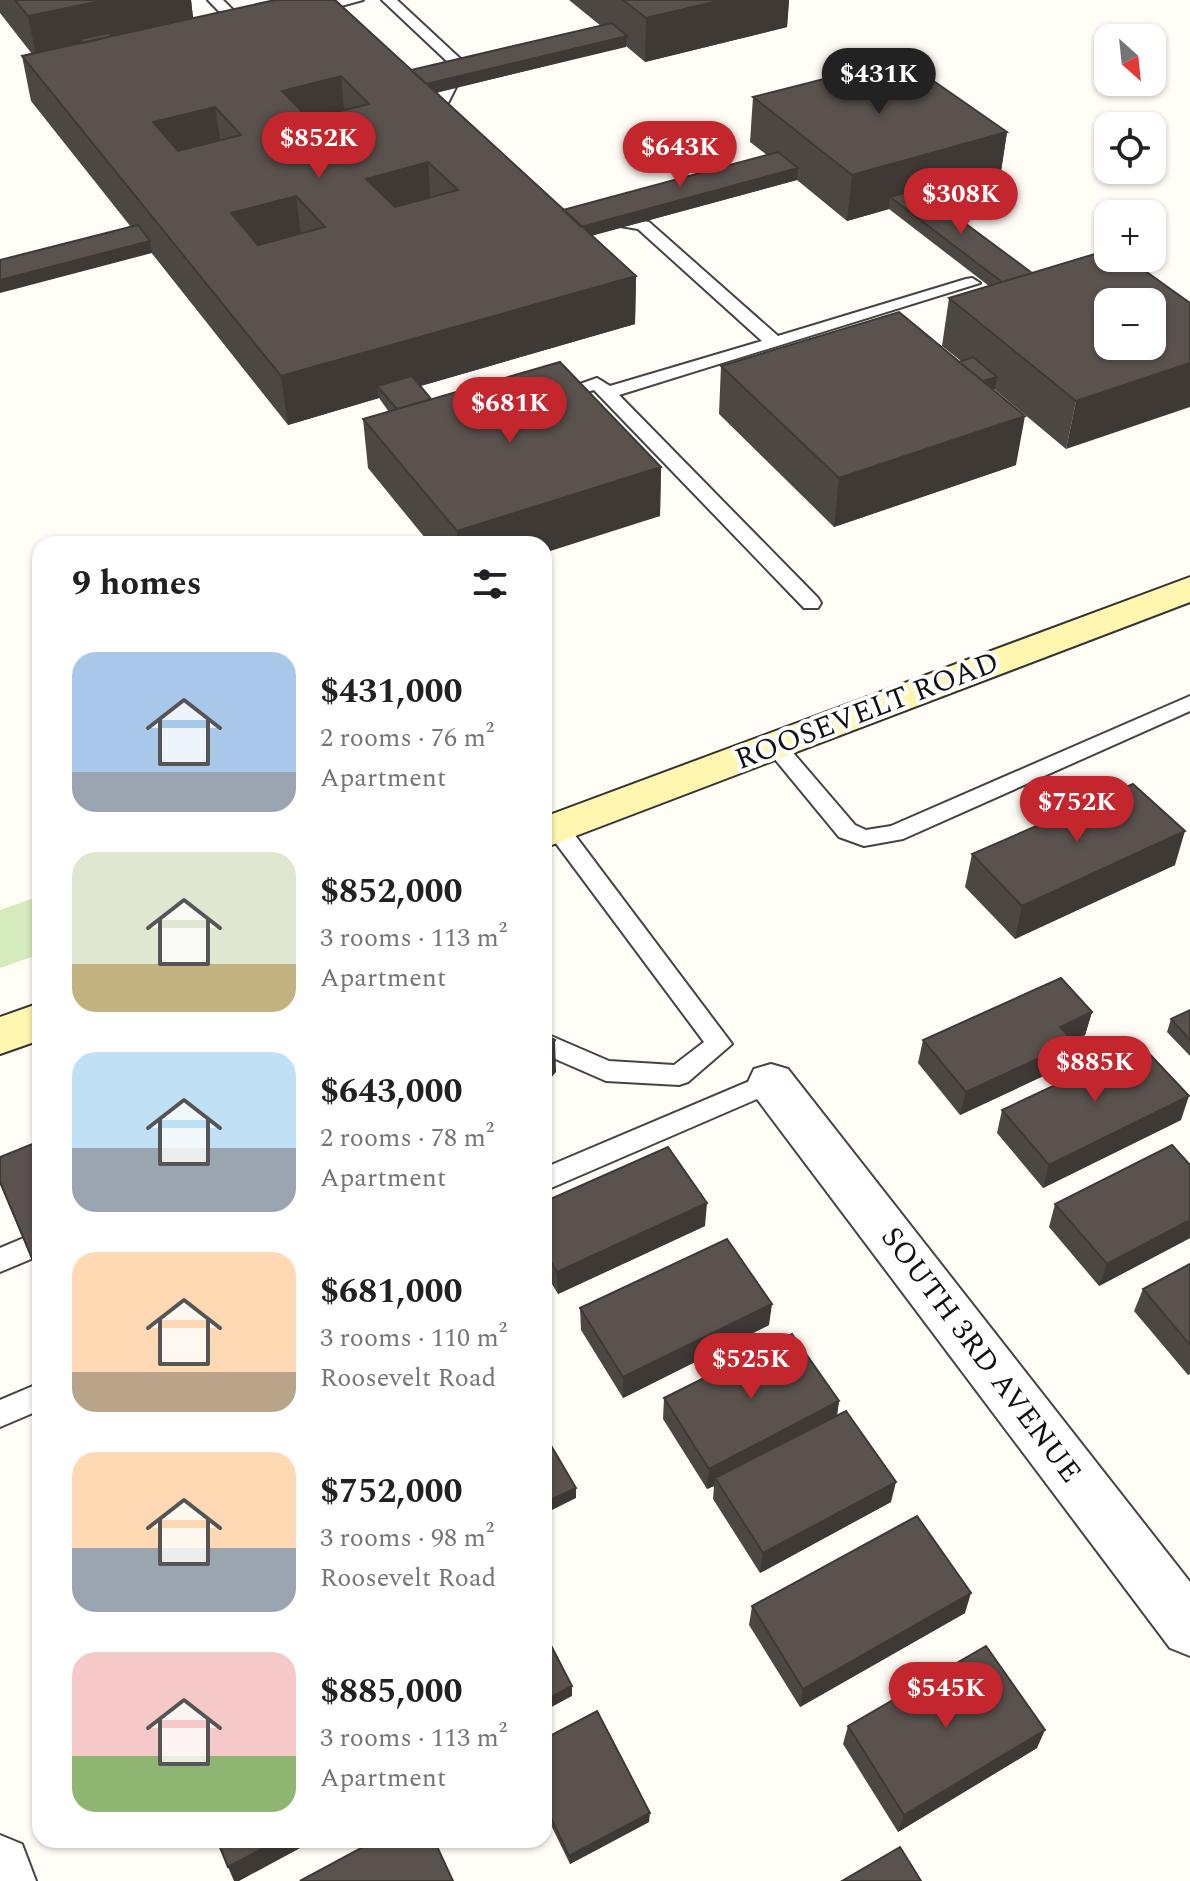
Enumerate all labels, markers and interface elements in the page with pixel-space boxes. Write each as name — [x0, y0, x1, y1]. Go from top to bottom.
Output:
north arrow — [1094, 24, 1166, 96]
map controls — [1094, 24, 1166, 360]
pin: $431K — [823, 48, 935, 116]
text: $431K — [840, 54, 918, 94]
pin: $852K — [263, 112, 375, 180]
button: locate — [1094, 112, 1166, 184]
text: $852K — [280, 118, 358, 158]
pin: $643K — [624, 121, 736, 189]
text: $643K — [641, 127, 719, 167]
pin: $308K — [905, 168, 1017, 236]
text: $308K — [922, 174, 1000, 214]
button: + — [1094, 200, 1166, 272]
button: − — [1094, 288, 1166, 360]
pin: $681K — [454, 377, 566, 445]
text: $681K — [471, 383, 549, 423]
text: 9 homes — [72, 558, 202, 610]
icon: filters — [468, 562, 512, 606]
street label: ROOSEVELT ROAD — [728, 639, 1006, 783]
text: $431,000 — [320, 666, 463, 718]
icon: home — [136, 684, 232, 780]
text: 2 rooms · 76 m² — [320, 718, 494, 758]
text: Apartment — [320, 758, 446, 798]
pin: $752K — [1021, 776, 1133, 844]
text: $752K — [1038, 782, 1116, 822]
text: $852,000 — [320, 866, 463, 918]
icon: home — [136, 884, 232, 980]
text: 3 rooms · 113 m² — [320, 918, 507, 958]
text: Apartment — [320, 958, 446, 998]
pin: $885K — [1039, 1036, 1151, 1104]
text: $885K — [1056, 1042, 1134, 1082]
text: $643,000 — [320, 1066, 463, 1118]
icon: home — [136, 1084, 232, 1180]
text: 2 rooms · 78 m² — [320, 1118, 494, 1158]
text: Apartment — [320, 1158, 446, 1198]
street label: SOUTH 3RD AVENUE — [869, 1217, 1093, 1493]
text: $681,000 — [320, 1266, 463, 1318]
icon: home — [136, 1284, 232, 1380]
text: 3 rooms · 110 m² — [320, 1318, 507, 1358]
pin: $525K — [695, 1333, 807, 1401]
text: $525K — [712, 1339, 790, 1379]
text: Roosevelt Road — [320, 1358, 496, 1398]
text: $752,000 — [320, 1466, 463, 1518]
icon: home — [136, 1484, 232, 1580]
text: 3 rooms · 98 m² — [320, 1518, 494, 1558]
text: Roosevelt Road — [320, 1558, 496, 1598]
pin: $545K — [890, 1662, 1002, 1730]
text: $885,000 — [320, 1666, 463, 1718]
text: $545K — [907, 1668, 985, 1708]
icon: home — [136, 1684, 232, 1780]
text: 3 rooms · 113 m² — [320, 1718, 507, 1758]
text: Apartment — [320, 1758, 446, 1798]

